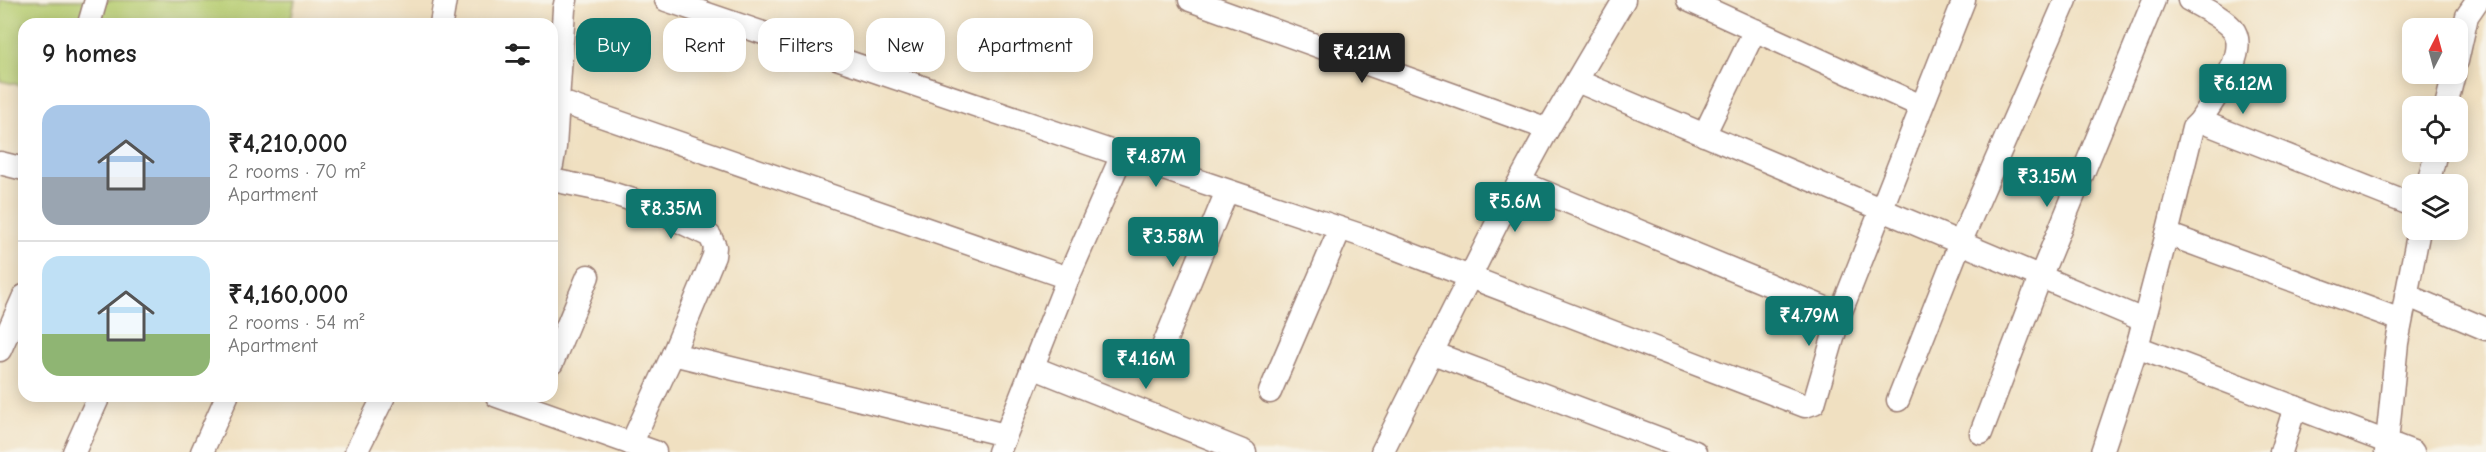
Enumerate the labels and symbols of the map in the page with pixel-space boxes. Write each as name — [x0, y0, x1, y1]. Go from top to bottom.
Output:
north arrow — [2402, 18, 2468, 84]
pin: ₹4.21M — [1313, 33, 1411, 84]
pin: ₹6.12M — [2194, 64, 2292, 115]
pin: ₹4.87M — [1107, 137, 1205, 188]
pin: ₹3.15M — [1998, 157, 2096, 208]
pin: ₹5.6M — [1473, 182, 1557, 233]
pin: ₹8.35M — [622, 189, 720, 240]
pin: ₹3.58M — [1124, 217, 1222, 268]
pin: ₹4.79M — [1760, 296, 1858, 347]
pin: ₹4.16M — [1097, 339, 1195, 390]

